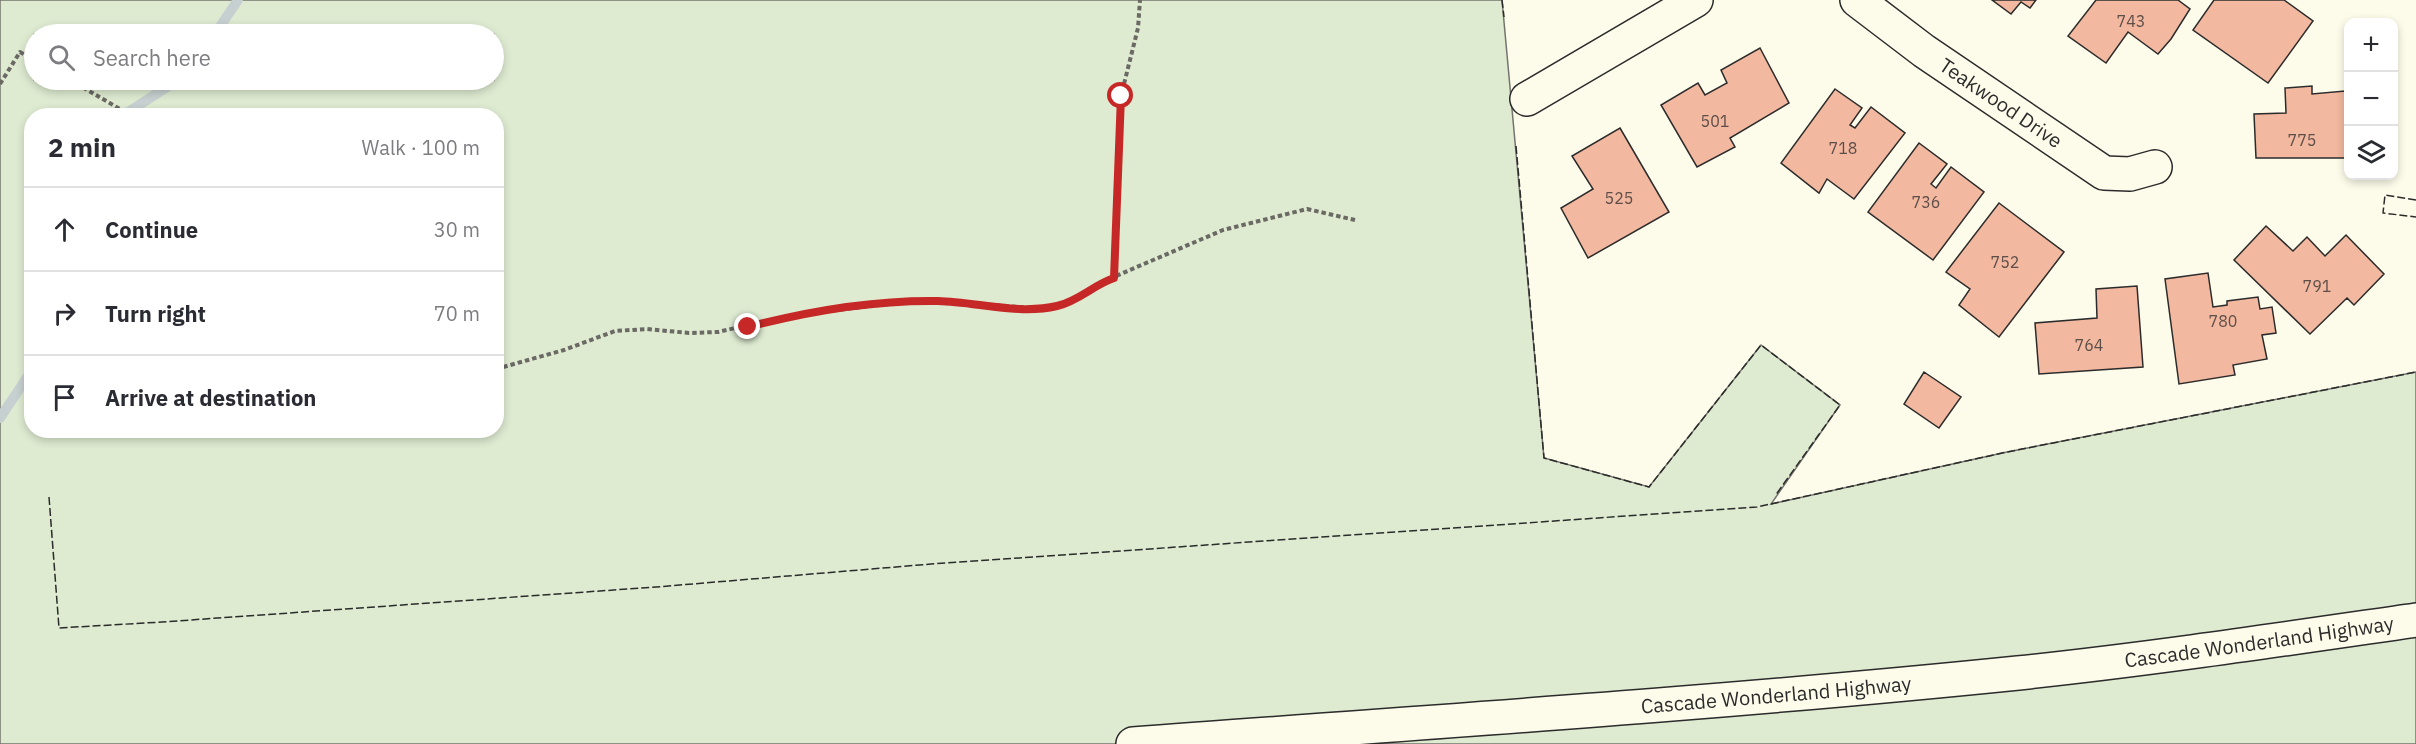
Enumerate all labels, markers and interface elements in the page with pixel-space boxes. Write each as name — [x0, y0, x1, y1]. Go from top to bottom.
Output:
house number: 743 — [2117, 11, 2145, 31]
map controls — [2344, 18, 2398, 180]
button: + — [2344, 18, 2398, 72]
search box — [24, 24, 504, 90]
icon: search — [45, 41, 78, 74]
text: Search here — [93, 43, 211, 72]
street label: Teakwood Drive — [1934, 51, 2068, 154]
button: − — [2344, 72, 2398, 126]
route start — [1107, 82, 1133, 108]
house number: 501 — [1701, 111, 1729, 131]
button: layers — [2344, 126, 2398, 180]
text: 2 min — [48, 130, 116, 164]
house number: 775 — [2288, 130, 2316, 150]
text: Walk · 100 m — [362, 134, 480, 161]
house number: 718 — [1829, 138, 1857, 158]
house number: 525 — [1605, 188, 1633, 208]
house number: 736 — [1912, 192, 1940, 212]
icon: ahead — [48, 213, 81, 246]
text: Continue — [105, 215, 198, 244]
text: 30 m — [434, 216, 480, 243]
house number: 752 — [1991, 252, 2019, 272]
house number: 791 — [2303, 276, 2331, 296]
icon: right — [48, 297, 81, 330]
text: Turn right — [105, 299, 206, 328]
text: 70 m — [434, 300, 480, 327]
house number: 780 — [2209, 311, 2237, 331]
route end — [734, 313, 760, 339]
house number: 764 — [2075, 335, 2103, 355]
icon: arrive — [48, 381, 81, 414]
text: Arrive at destination — [105, 383, 316, 412]
street label: Cascade Wonderland Highway — [2123, 609, 2396, 674]
street label: Cascade Wonderland Highway — [1640, 669, 1913, 719]

